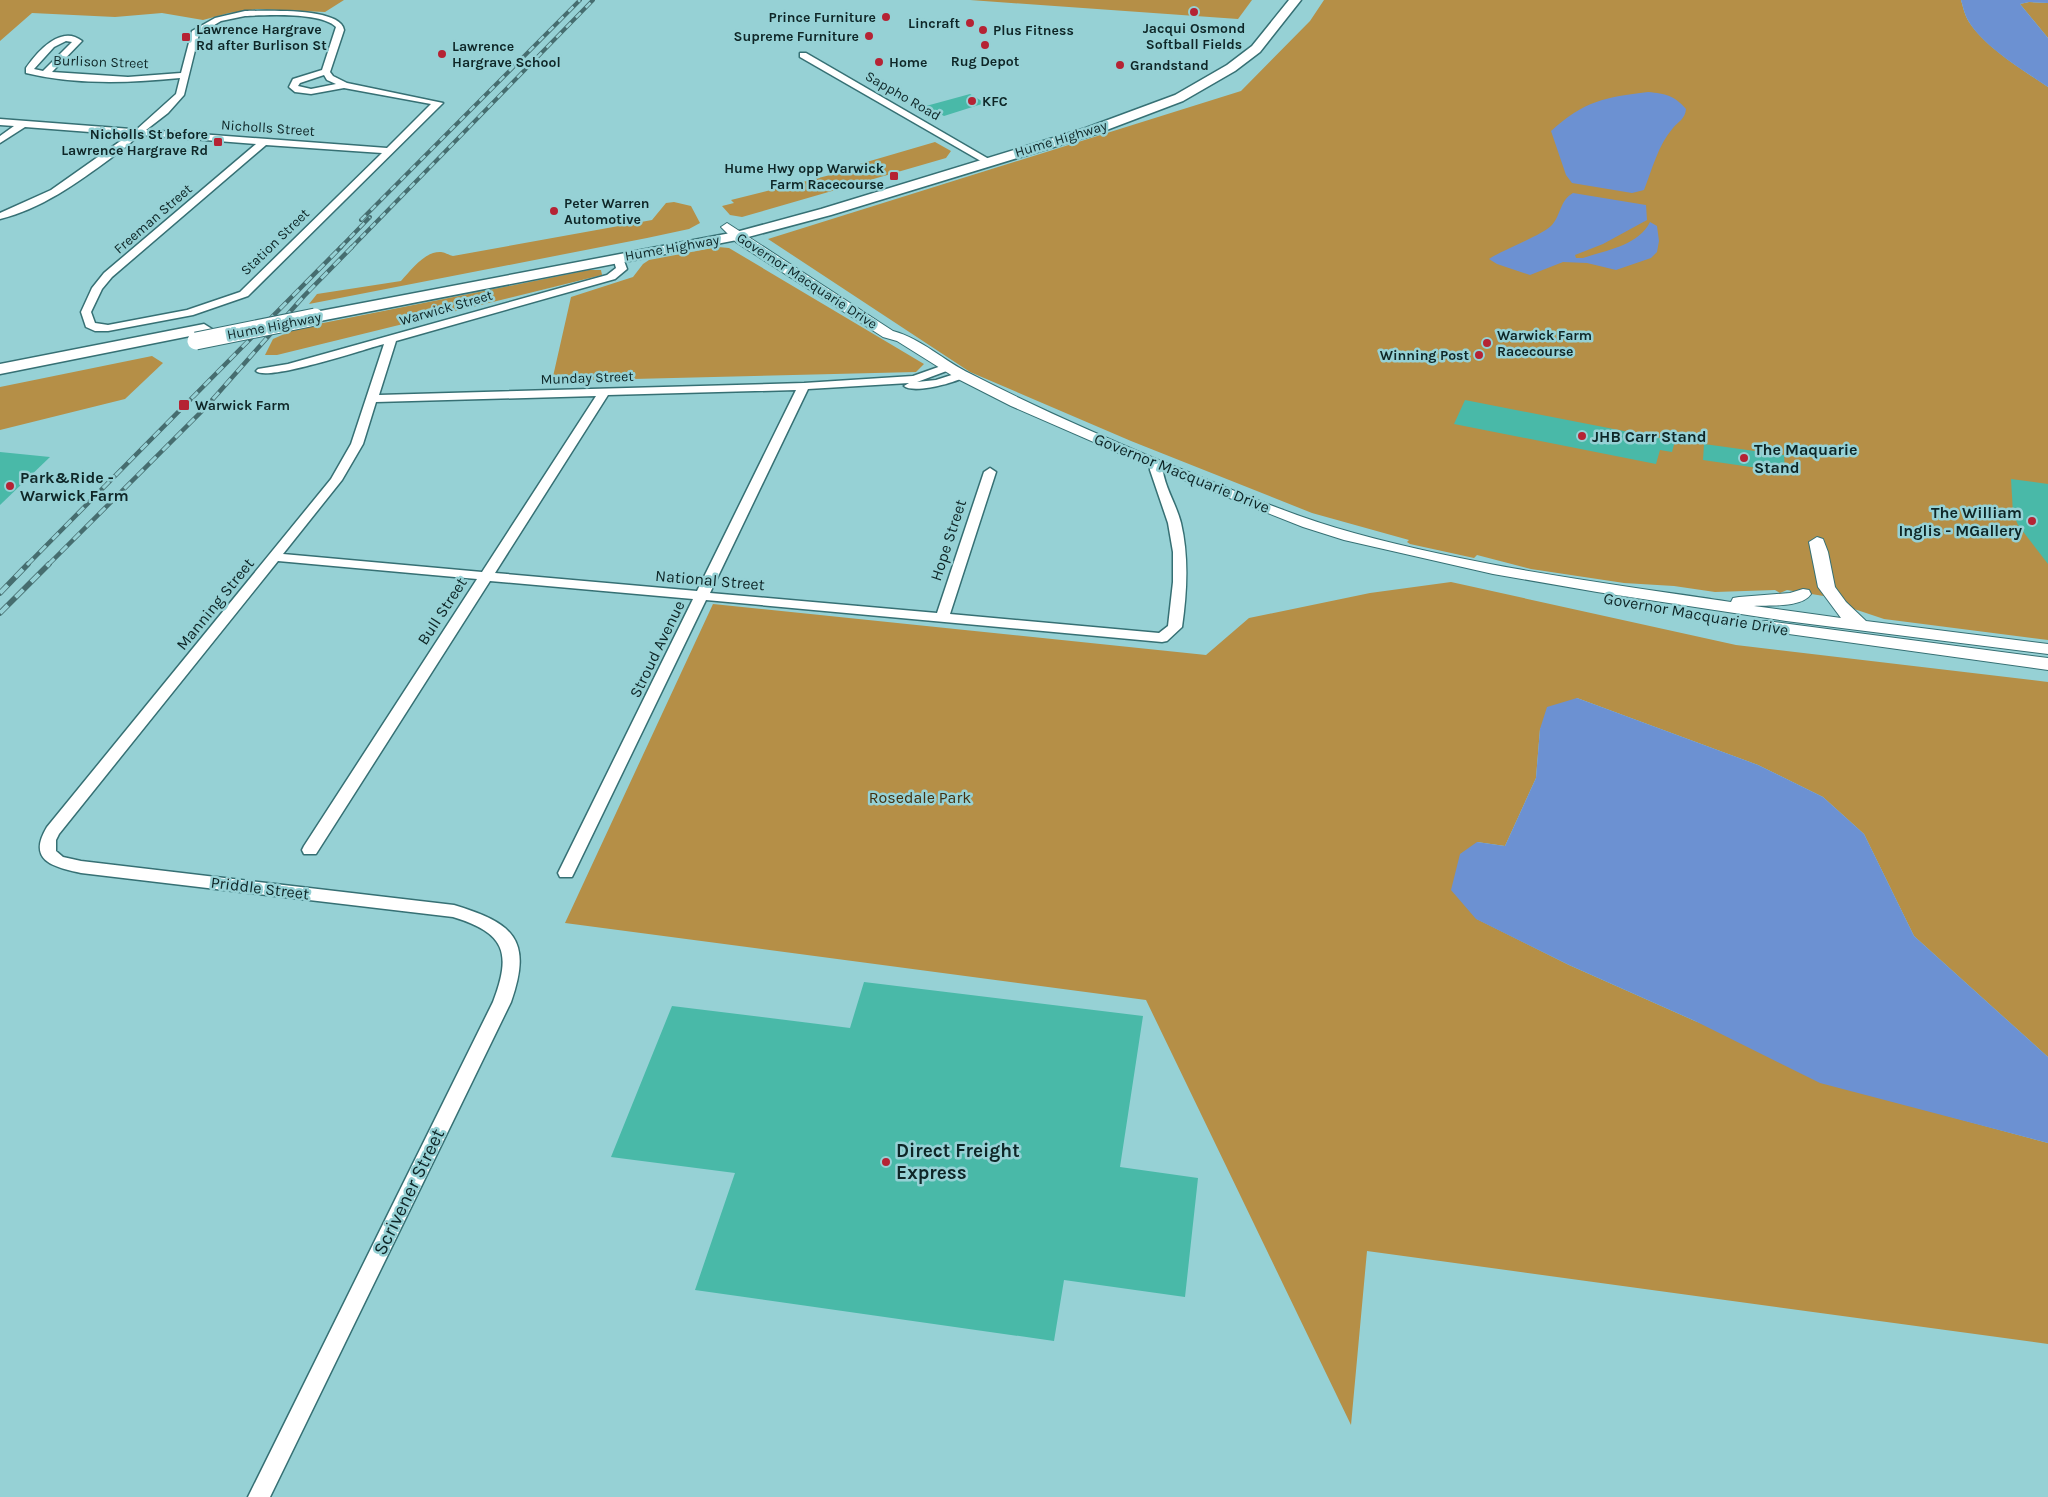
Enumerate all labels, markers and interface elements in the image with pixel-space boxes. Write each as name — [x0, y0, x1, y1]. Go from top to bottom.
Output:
marker: Jacqui Osmond Softball Fields — [1188, 6, 1200, 18]
place label: Prince Furniture — [769, 9, 876, 26]
marker: Prince Furniture — [880, 11, 892, 23]
place label: Lincraft — [908, 15, 960, 32]
marker: Lincraft — [964, 17, 976, 29]
place label: Jacqui Osmond Softball Fields — [1143, 20, 1245, 53]
place label: Lawrence Hargrave Rd after Burlison St — [196, 21, 327, 54]
place label: Plus Fitness — [993, 22, 1074, 39]
marker: Plus Fitness — [977, 24, 989, 36]
place label: Supreme Furniture — [733, 28, 859, 45]
marker: Supreme Furniture — [863, 30, 875, 42]
marker: Lawrence Hargrave Rd after Burlison St — [180, 31, 192, 43]
place label: Lawrence Hargrave School — [452, 38, 561, 71]
marker: Rug Depot — [979, 39, 991, 51]
marker: Lawrence Hargrave School — [436, 48, 448, 60]
street label: Burlison Street — [53, 52, 149, 72]
place label: Rug Depot — [951, 53, 1020, 70]
place label: Home — [889, 54, 928, 71]
marker: Home — [873, 56, 885, 68]
place label: Grandstand — [1130, 57, 1209, 74]
marker: Grandstand — [1114, 59, 1126, 71]
street label: Sappho Road — [862, 68, 944, 124]
place label: KFC — [982, 93, 1008, 110]
marker: KFC — [966, 95, 978, 107]
street label: Nicholls Street — [221, 116, 315, 140]
street label: Hume Highway — [1013, 117, 1110, 161]
place label: Nicholls St before Lawrence Hargrave Rd — [61, 126, 208, 159]
marker: Nicholls St before Lawrence Hargrave Rd — [212, 136, 224, 148]
place label: Hume Hwy opp Warwick Farm Racecourse — [724, 160, 885, 193]
marker: Hume Hwy opp Warwick Farm Racecourse — [888, 170, 900, 182]
street label: Freeman Street — [111, 181, 195, 257]
place label: Peter Warren Automotive — [564, 195, 650, 228]
street label: Station Street — [237, 205, 313, 279]
marker: Peter Warren Automotive — [548, 205, 560, 217]
street label: Governor Macquarie Drive — [734, 229, 880, 333]
street label: Hume Highway — [623, 231, 721, 265]
street label: Warwick Street — [398, 287, 494, 329]
street label: Hume Highway — [225, 308, 323, 343]
place label: Warwick Farm Racecourse — [1497, 327, 1592, 360]
marker: Warwick Farm Racecourse — [1481, 337, 1493, 349]
place label: Winning Post — [1380, 347, 1469, 364]
marker: Winning Post — [1473, 349, 1485, 361]
street label: Munday Street — [540, 368, 634, 388]
place label: Warwick Farm — [195, 397, 290, 414]
marker: Warwick Farm — [177, 398, 191, 412]
place label: JHB Carr Stand — [1592, 427, 1707, 446]
street label: Governor Macquarie Drive — [1092, 429, 1272, 517]
marker: JHB Carr Stand — [1576, 430, 1588, 442]
place label: The Maquarie Stand — [1754, 440, 1858, 477]
marker: The Maquarie Stand — [1738, 452, 1750, 464]
place label: Park&Ride - Warwick Farm — [20, 468, 129, 505]
marker: Park&Ride - Warwick Farm — [4, 480, 16, 492]
street label: Hope Street — [926, 497, 970, 583]
place label: The William Inglis - MGallery — [1898, 503, 2022, 540]
marker: The William Inglis - MGallery — [2026, 515, 2038, 527]
street label: Manning Street — [172, 554, 258, 654]
street label: National Street — [654, 566, 766, 594]
street label: Bull Street — [413, 574, 471, 648]
street label: Governor Macquarie Drive — [1602, 588, 1790, 640]
street label: Stroud Avenue — [625, 597, 689, 701]
park label: Rosedale Park — [869, 788, 971, 807]
street label: Priddle Street — [210, 873, 310, 903]
street label: Scrivener Street — [369, 1125, 449, 1259]
place label: Direct Freight Express — [896, 1140, 1020, 1184]
marker: Direct Freight Express — [880, 1156, 892, 1168]

